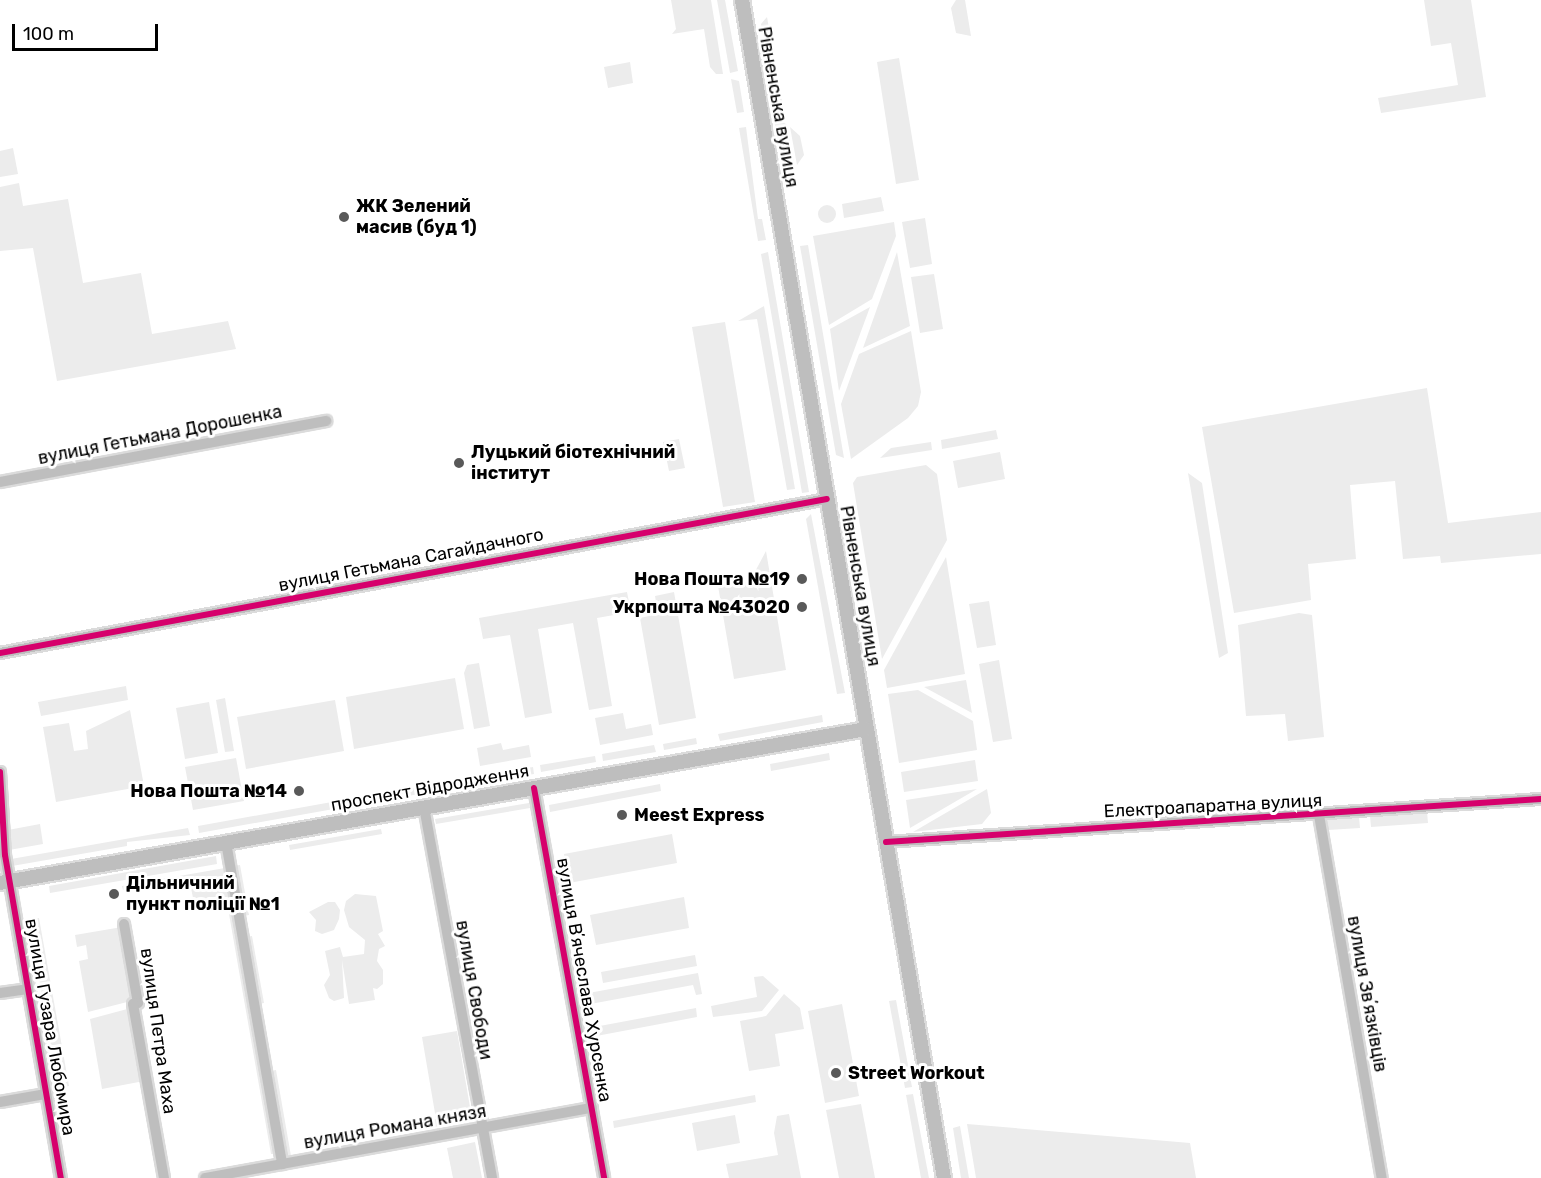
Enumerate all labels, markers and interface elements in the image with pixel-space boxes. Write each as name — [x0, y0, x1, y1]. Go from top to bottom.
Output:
scale bar — [15, 12, 160, 50]
text: 100 m — [23, 23, 74, 45]
street label: Рівненська вулиця — [753, 25, 803, 189]
place label: ЖК Зелений масив (буд 1) — [356, 196, 477, 238]
marker: ЖК Зелений масив (буд 1) — [337, 210, 351, 224]
street label: вулиця Гетьмана Дорошенка — [36, 401, 284, 469]
place label: Луцький біотехнічний інститут — [471, 442, 675, 484]
marker: Луцький біотехнічний інститут — [452, 456, 466, 470]
street label: Рівненська вулиця — [835, 504, 885, 668]
street label: вулиця Гетьмана Сагайдачного — [277, 524, 545, 596]
place label: Нова Пошта №19 — [634, 568, 790, 590]
marker: Нова Пошта №19 — [795, 572, 809, 586]
place label: Укрпошта №43020 — [613, 596, 790, 618]
marker: Укрпошта №43020 — [795, 600, 809, 614]
street label: проспект Відродження — [329, 760, 531, 816]
place label: Нова Пошта №14 — [130, 780, 287, 802]
marker: Нова Пошта №14 — [292, 784, 306, 798]
street label: Електроапаратна вулиця — [1103, 789, 1323, 823]
place label: Meest Express — [634, 804, 765, 826]
marker: Meest Express — [615, 808, 629, 822]
street label: вулиця Вʼячеслава Хурсенка — [552, 856, 616, 1104]
place label: Дільничний пункт поліції №1 — [126, 873, 280, 916]
marker: Дільничний пункт поліції №1 — [107, 887, 121, 901]
street label: вулиця Звʼязківців — [1343, 914, 1391, 1074]
street label: вулиця Гузара Любомира — [20, 917, 80, 1137]
street label: вулиця Свободи — [451, 919, 497, 1061]
street label: вулиця Петра Маха — [136, 947, 180, 1115]
place label: Street Workout — [848, 1062, 985, 1084]
marker: Street Workout — [829, 1066, 843, 1080]
street label: вулиця Романа князя — [302, 1100, 488, 1154]

